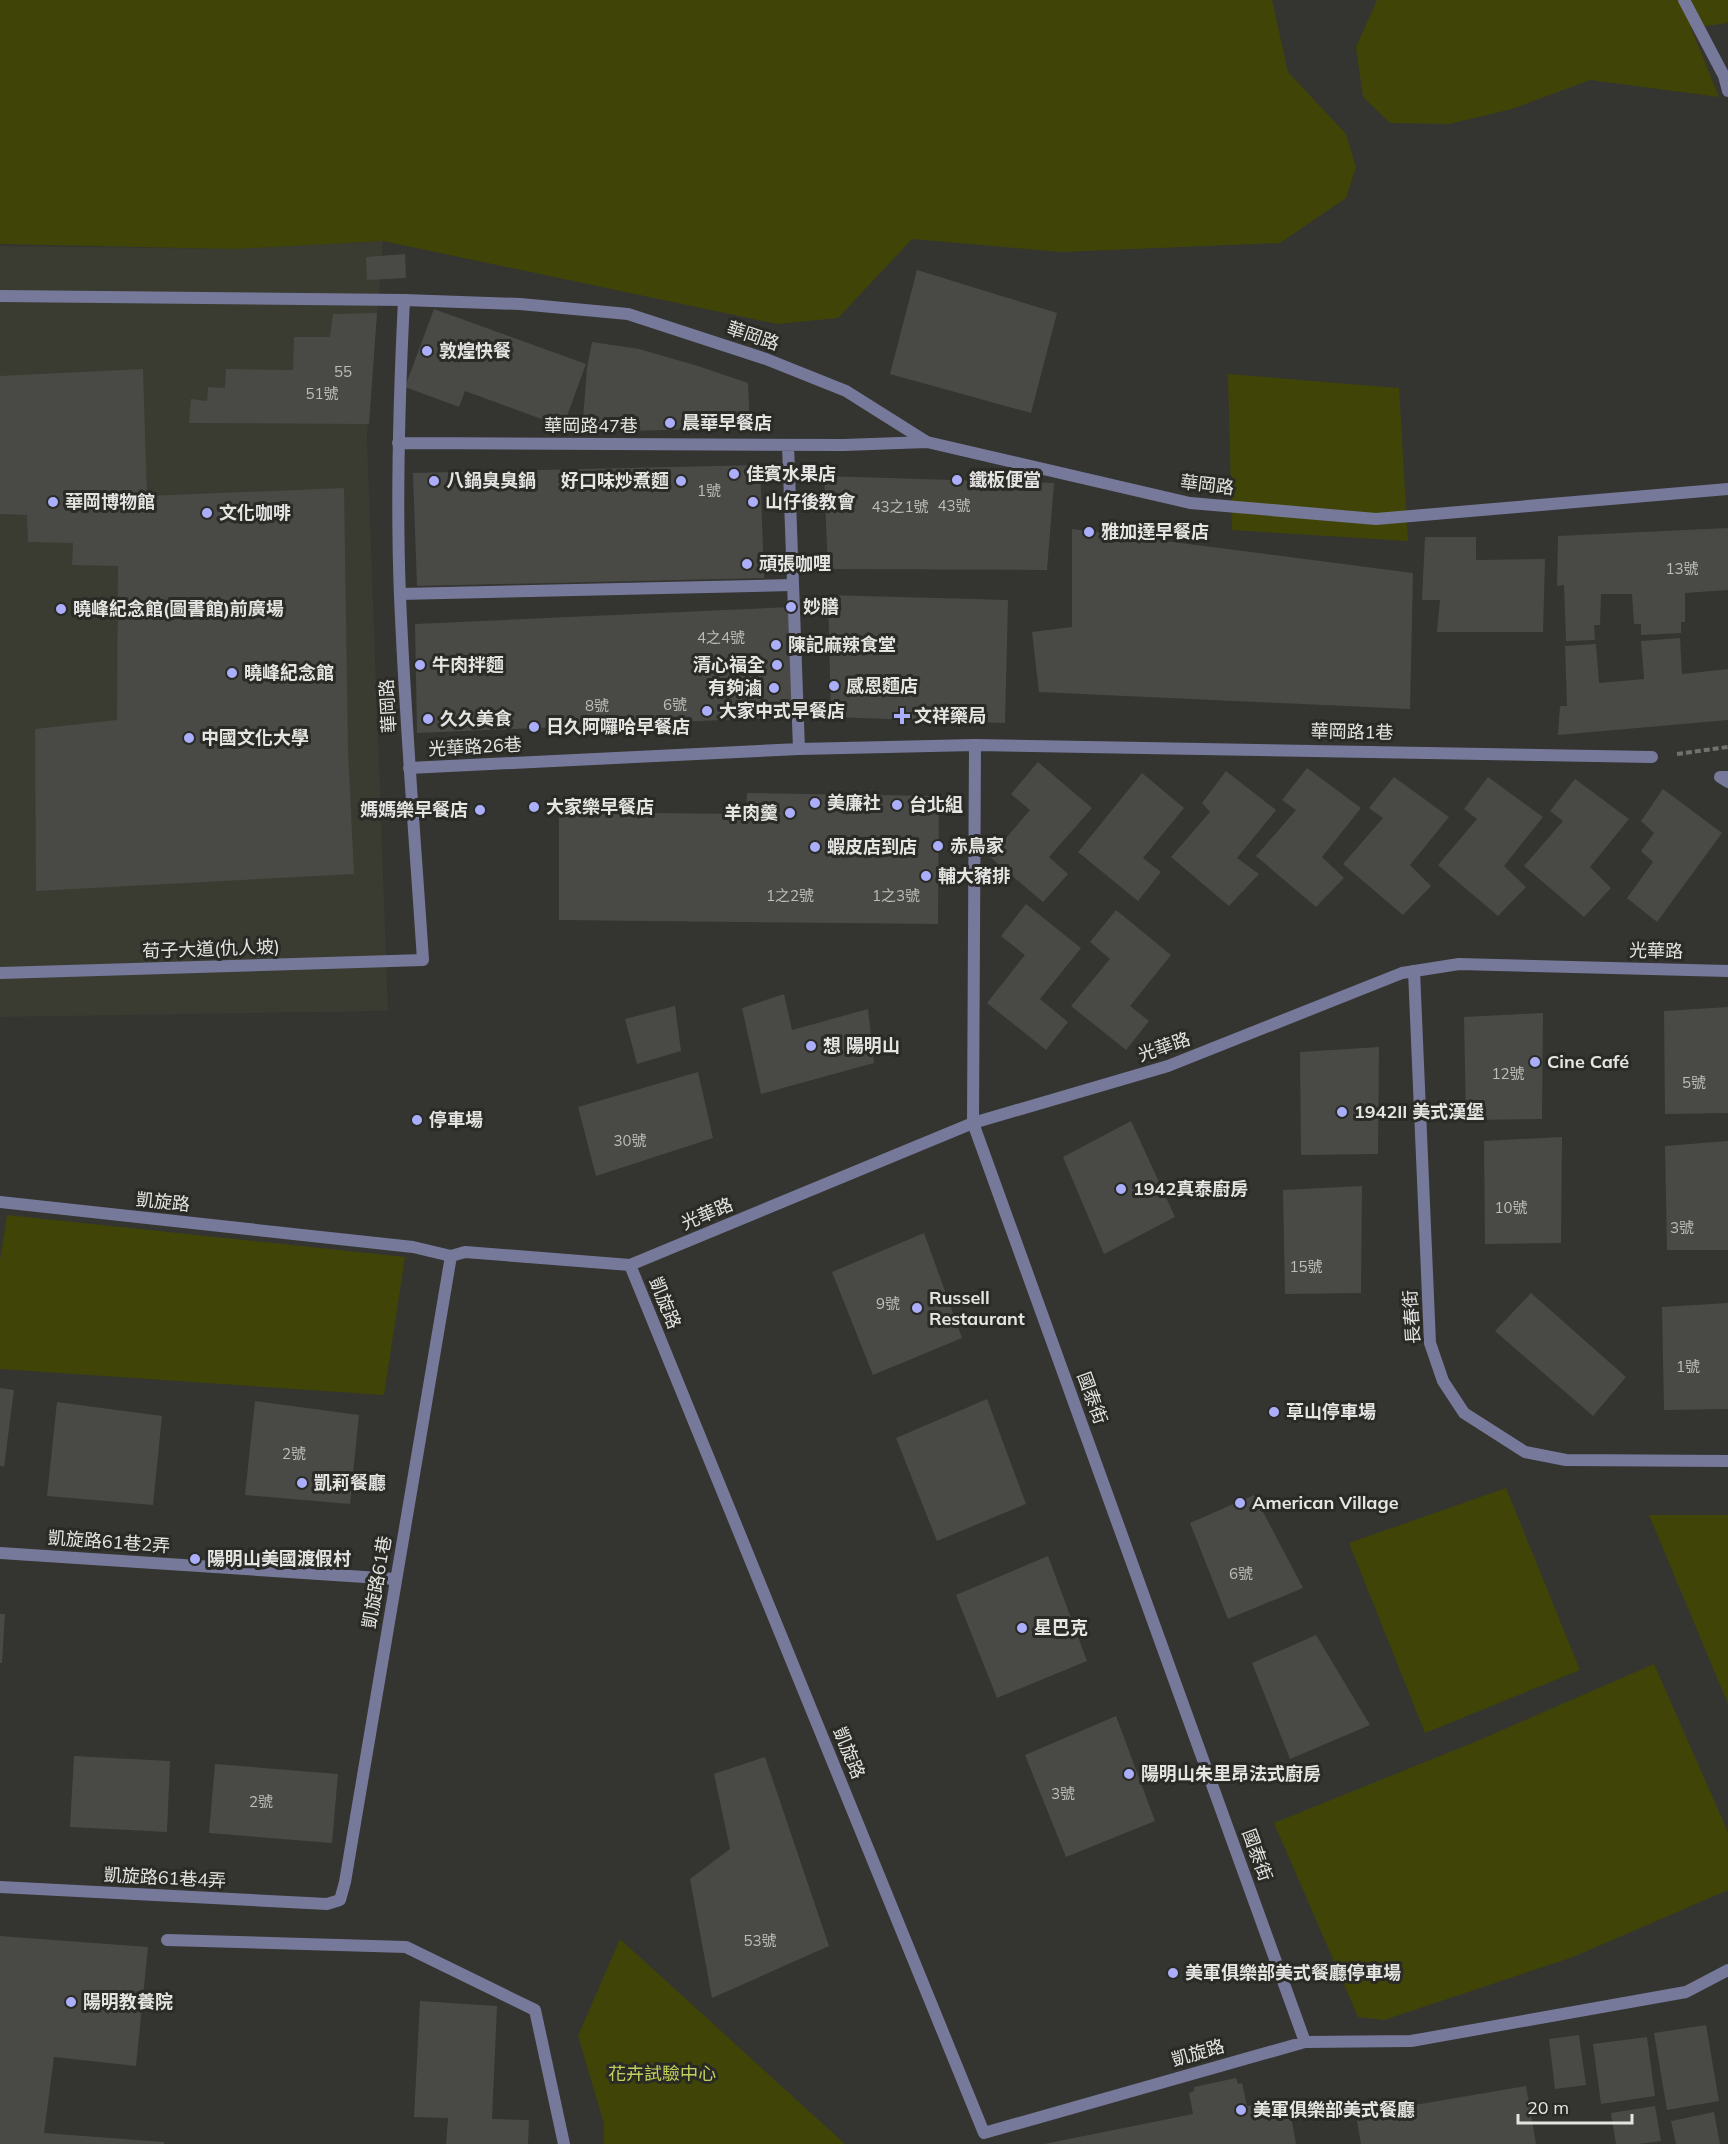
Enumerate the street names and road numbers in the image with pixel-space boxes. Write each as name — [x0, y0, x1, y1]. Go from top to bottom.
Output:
street label: 華岡路 — [724, 316, 782, 355]
street label: 華岡路47巷 — [544, 414, 638, 437]
street label: 華岡路 — [1179, 470, 1235, 499]
street label: 華岡路 — [375, 678, 400, 734]
street label: 華岡路1巷 — [1310, 719, 1394, 744]
street label: 光華路26巷 — [428, 733, 522, 760]
street label: 荀子大道(仇人坡) — [142, 935, 280, 962]
street label: 光華路 — [1629, 939, 1683, 962]
street label: 光華路 — [1135, 1027, 1193, 1066]
street label: 凱旋路 — [135, 1187, 191, 1216]
street label: 光華路 — [677, 1192, 736, 1235]
street label: 凱旋路 — [645, 1273, 686, 1332]
street label: 長春街 — [1398, 1289, 1425, 1345]
street label: 國泰街 — [1072, 1369, 1113, 1427]
street label: 凱旋路61巷2弄 — [47, 1526, 171, 1557]
street label: 凱旋路61巷 — [357, 1534, 396, 1630]
street label: 凱旋路 — [829, 1723, 870, 1782]
street label: 國泰街 — [1237, 1826, 1278, 1884]
street label: 凱旋路61巷4弄 — [103, 1863, 227, 1892]
street label: 凱旋路 — [1169, 2034, 1227, 2071]

